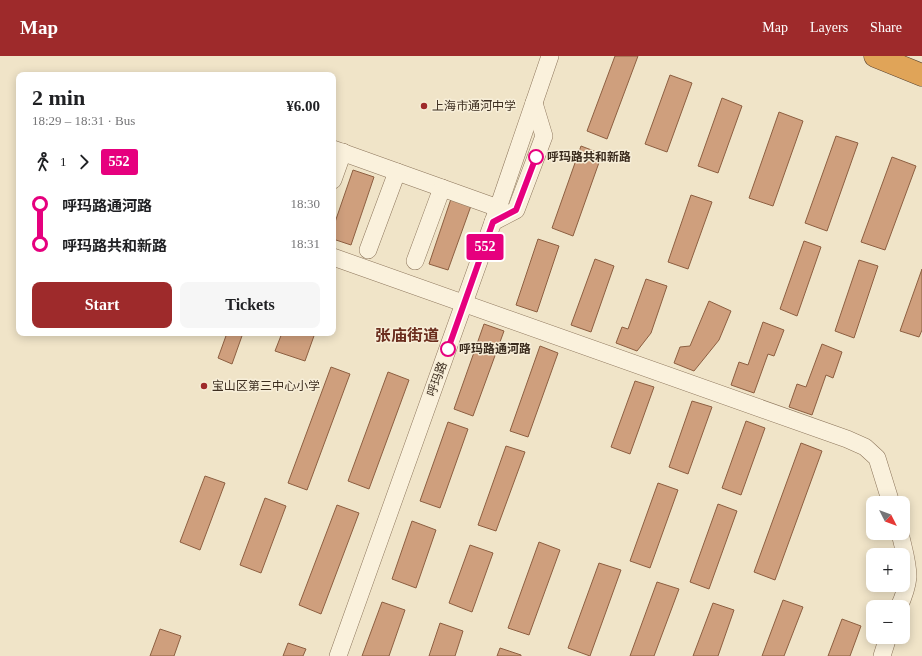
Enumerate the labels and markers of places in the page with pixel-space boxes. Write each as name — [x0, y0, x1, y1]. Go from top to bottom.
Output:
place label: 上海市通河中学 — [432, 99, 516, 113]
marker: 上海市通河中学 — [419, 101, 429, 111]
marker: 呼玛路共和新路 — [528, 149, 544, 165]
place label: 呼玛路共和新路 — [547, 150, 631, 164]
marker: 呼玛路通河路 — [440, 341, 456, 357]
place label: 呼玛路通河路 — [459, 342, 531, 356]
place label: 宝山区第三中心小学 — [212, 379, 320, 393]
marker: 宝山区第三中心小学 — [199, 381, 209, 391]

